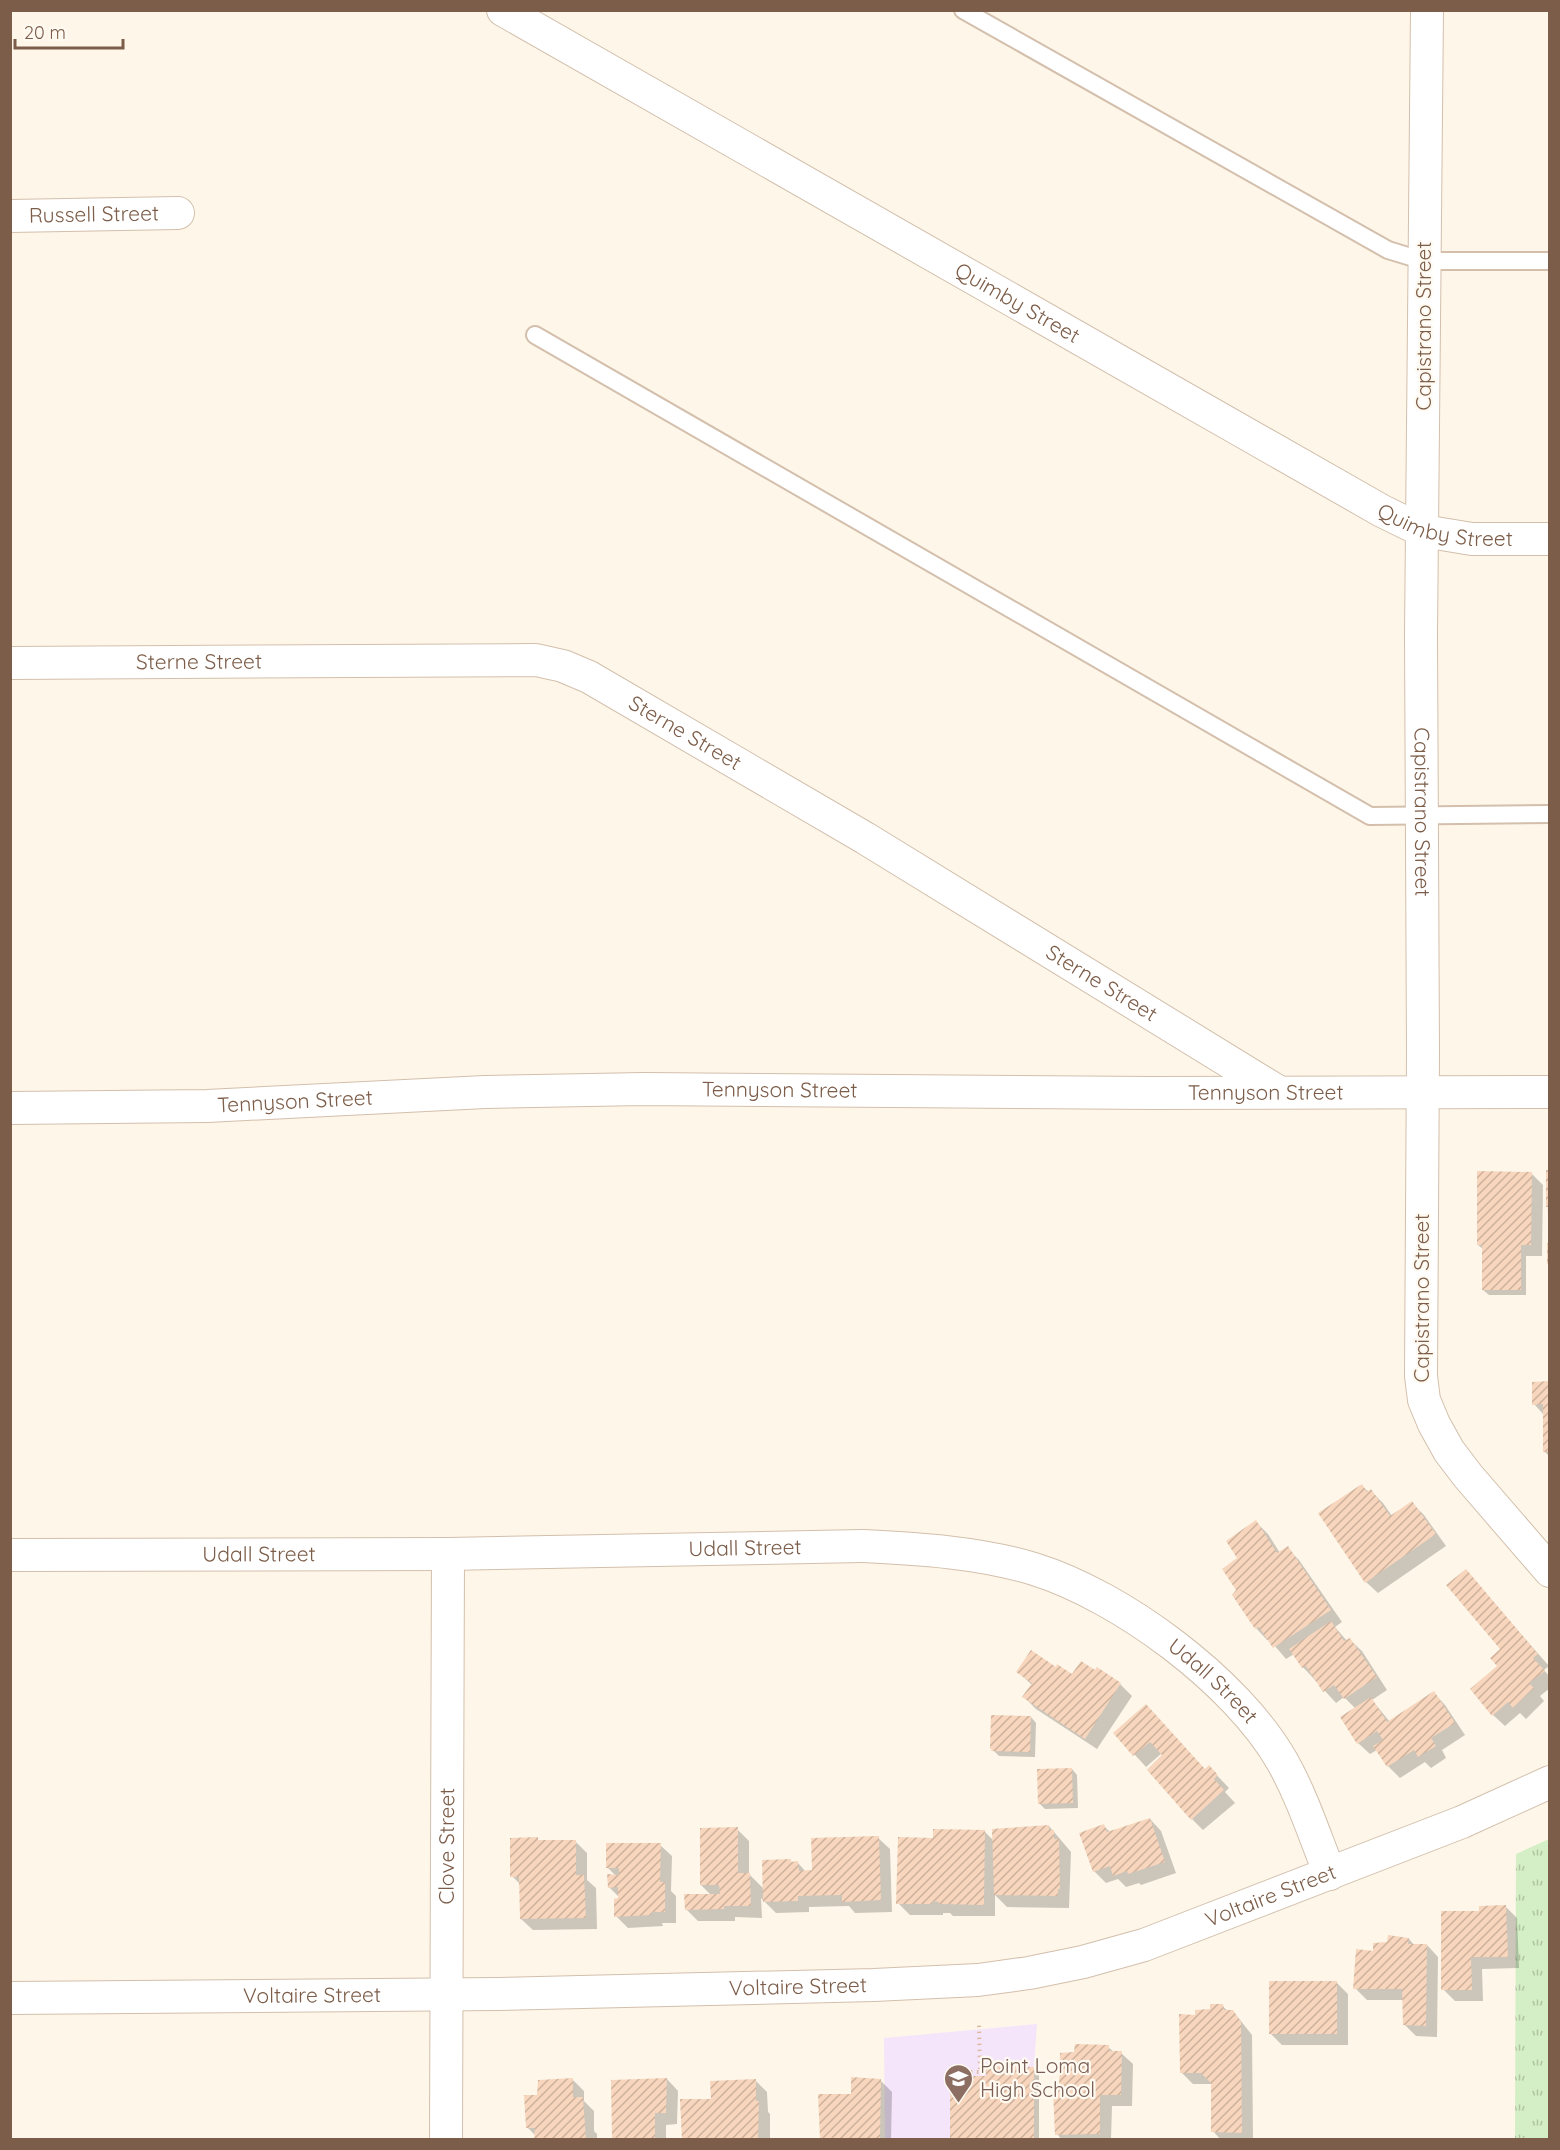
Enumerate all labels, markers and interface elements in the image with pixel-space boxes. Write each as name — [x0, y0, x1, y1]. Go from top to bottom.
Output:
scale bar — [15, 12, 123, 50]
text: 20 m — [24, 21, 66, 44]
street label: Russell Street — [29, 199, 159, 228]
street label: Capistrano Street — [1410, 241, 1436, 411]
street label: Quimby Street — [951, 256, 1085, 348]
street label: Quimby Street — [1373, 497, 1513, 551]
street label: Sterne Street — [136, 648, 262, 674]
street label: Sterne Street — [625, 689, 746, 775]
street label: Capistrano Street — [1409, 727, 1436, 897]
street label: Sterne Street — [1042, 938, 1163, 1026]
street label: Tennyson Street — [702, 1075, 858, 1103]
street label: Tennyson Street — [1188, 1079, 1344, 1105]
street label: Tennyson Street — [216, 1084, 373, 1117]
street label: Capistrano Street — [1408, 1213, 1434, 1383]
street label: Udall Street — [688, 1533, 802, 1561]
street label: Udall Street — [202, 1540, 316, 1567]
street label: Udall Street — [1163, 1632, 1264, 1728]
street label: Clove Street — [433, 1787, 459, 1905]
street label: Voltaire Street — [1201, 1858, 1339, 1932]
street label: Voltaire Street — [729, 1971, 867, 2000]
street label: Voltaire Street — [243, 1981, 381, 2008]
place label: Point Loma High School — [980, 2052, 1095, 2102]
school or university icon: Point Loma High School — [943, 2062, 975, 2104]

